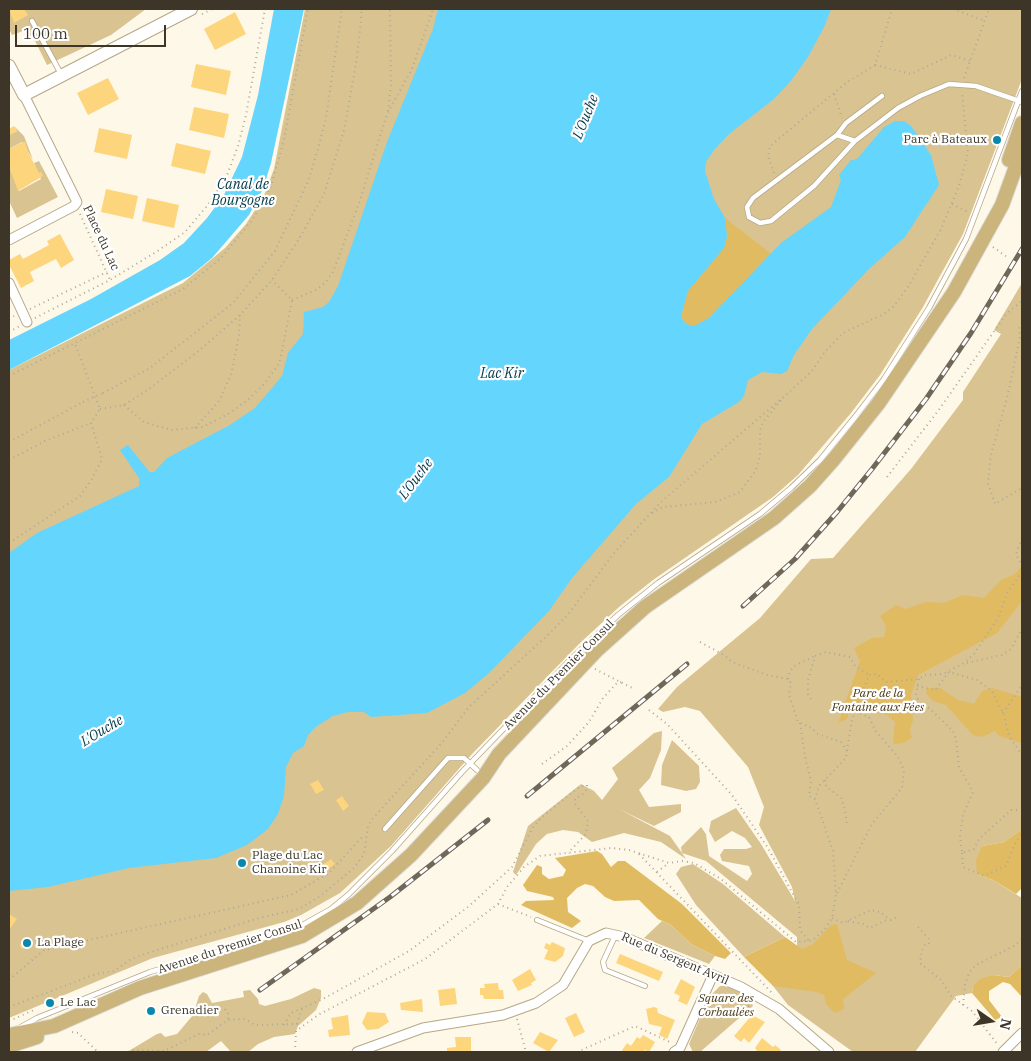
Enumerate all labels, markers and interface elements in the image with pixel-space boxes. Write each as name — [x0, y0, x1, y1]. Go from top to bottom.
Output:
scale bar — [18, 15, 169, 47]
text: 100 m — [23, 24, 68, 43]
water label: L'Ouche — [570, 92, 602, 142]
place label: Parc à Bateaux — [904, 133, 987, 147]
marker: Parc à Bateaux — [991, 134, 1003, 146]
water label: Canal de Bourgogne — [211, 177, 275, 210]
street label: Place du Lac — [80, 203, 122, 273]
water label: Lac Kir — [480, 366, 524, 382]
water label: L'Ouche — [395, 455, 437, 503]
street label: Avenue du Premier Consul — [501, 617, 617, 733]
park label: Parc de la Fontaine aux Fées — [832, 687, 924, 715]
water label: L'Ouche — [78, 712, 126, 750]
place label: Plage du Lac Chanoine Kir — [252, 849, 327, 877]
marker: Plage du Lac Chanoine Kir — [236, 857, 248, 869]
street label: Avenue du Premier Consul — [156, 917, 304, 977]
street label: Rue du Sergent Avril — [619, 930, 731, 988]
place label: La Plage — [37, 936, 84, 950]
marker: La Plage — [21, 937, 33, 949]
park label: Square des Corbaulées — [698, 992, 754, 1020]
place label: Le Lac — [60, 996, 96, 1010]
north arrow — [966, 996, 1016, 1046]
marker: Le Lac — [44, 997, 56, 1009]
place label: Grenadier — [161, 1004, 218, 1018]
marker: Grenadier — [145, 1005, 157, 1017]
text: N — [996, 1017, 1016, 1032]

